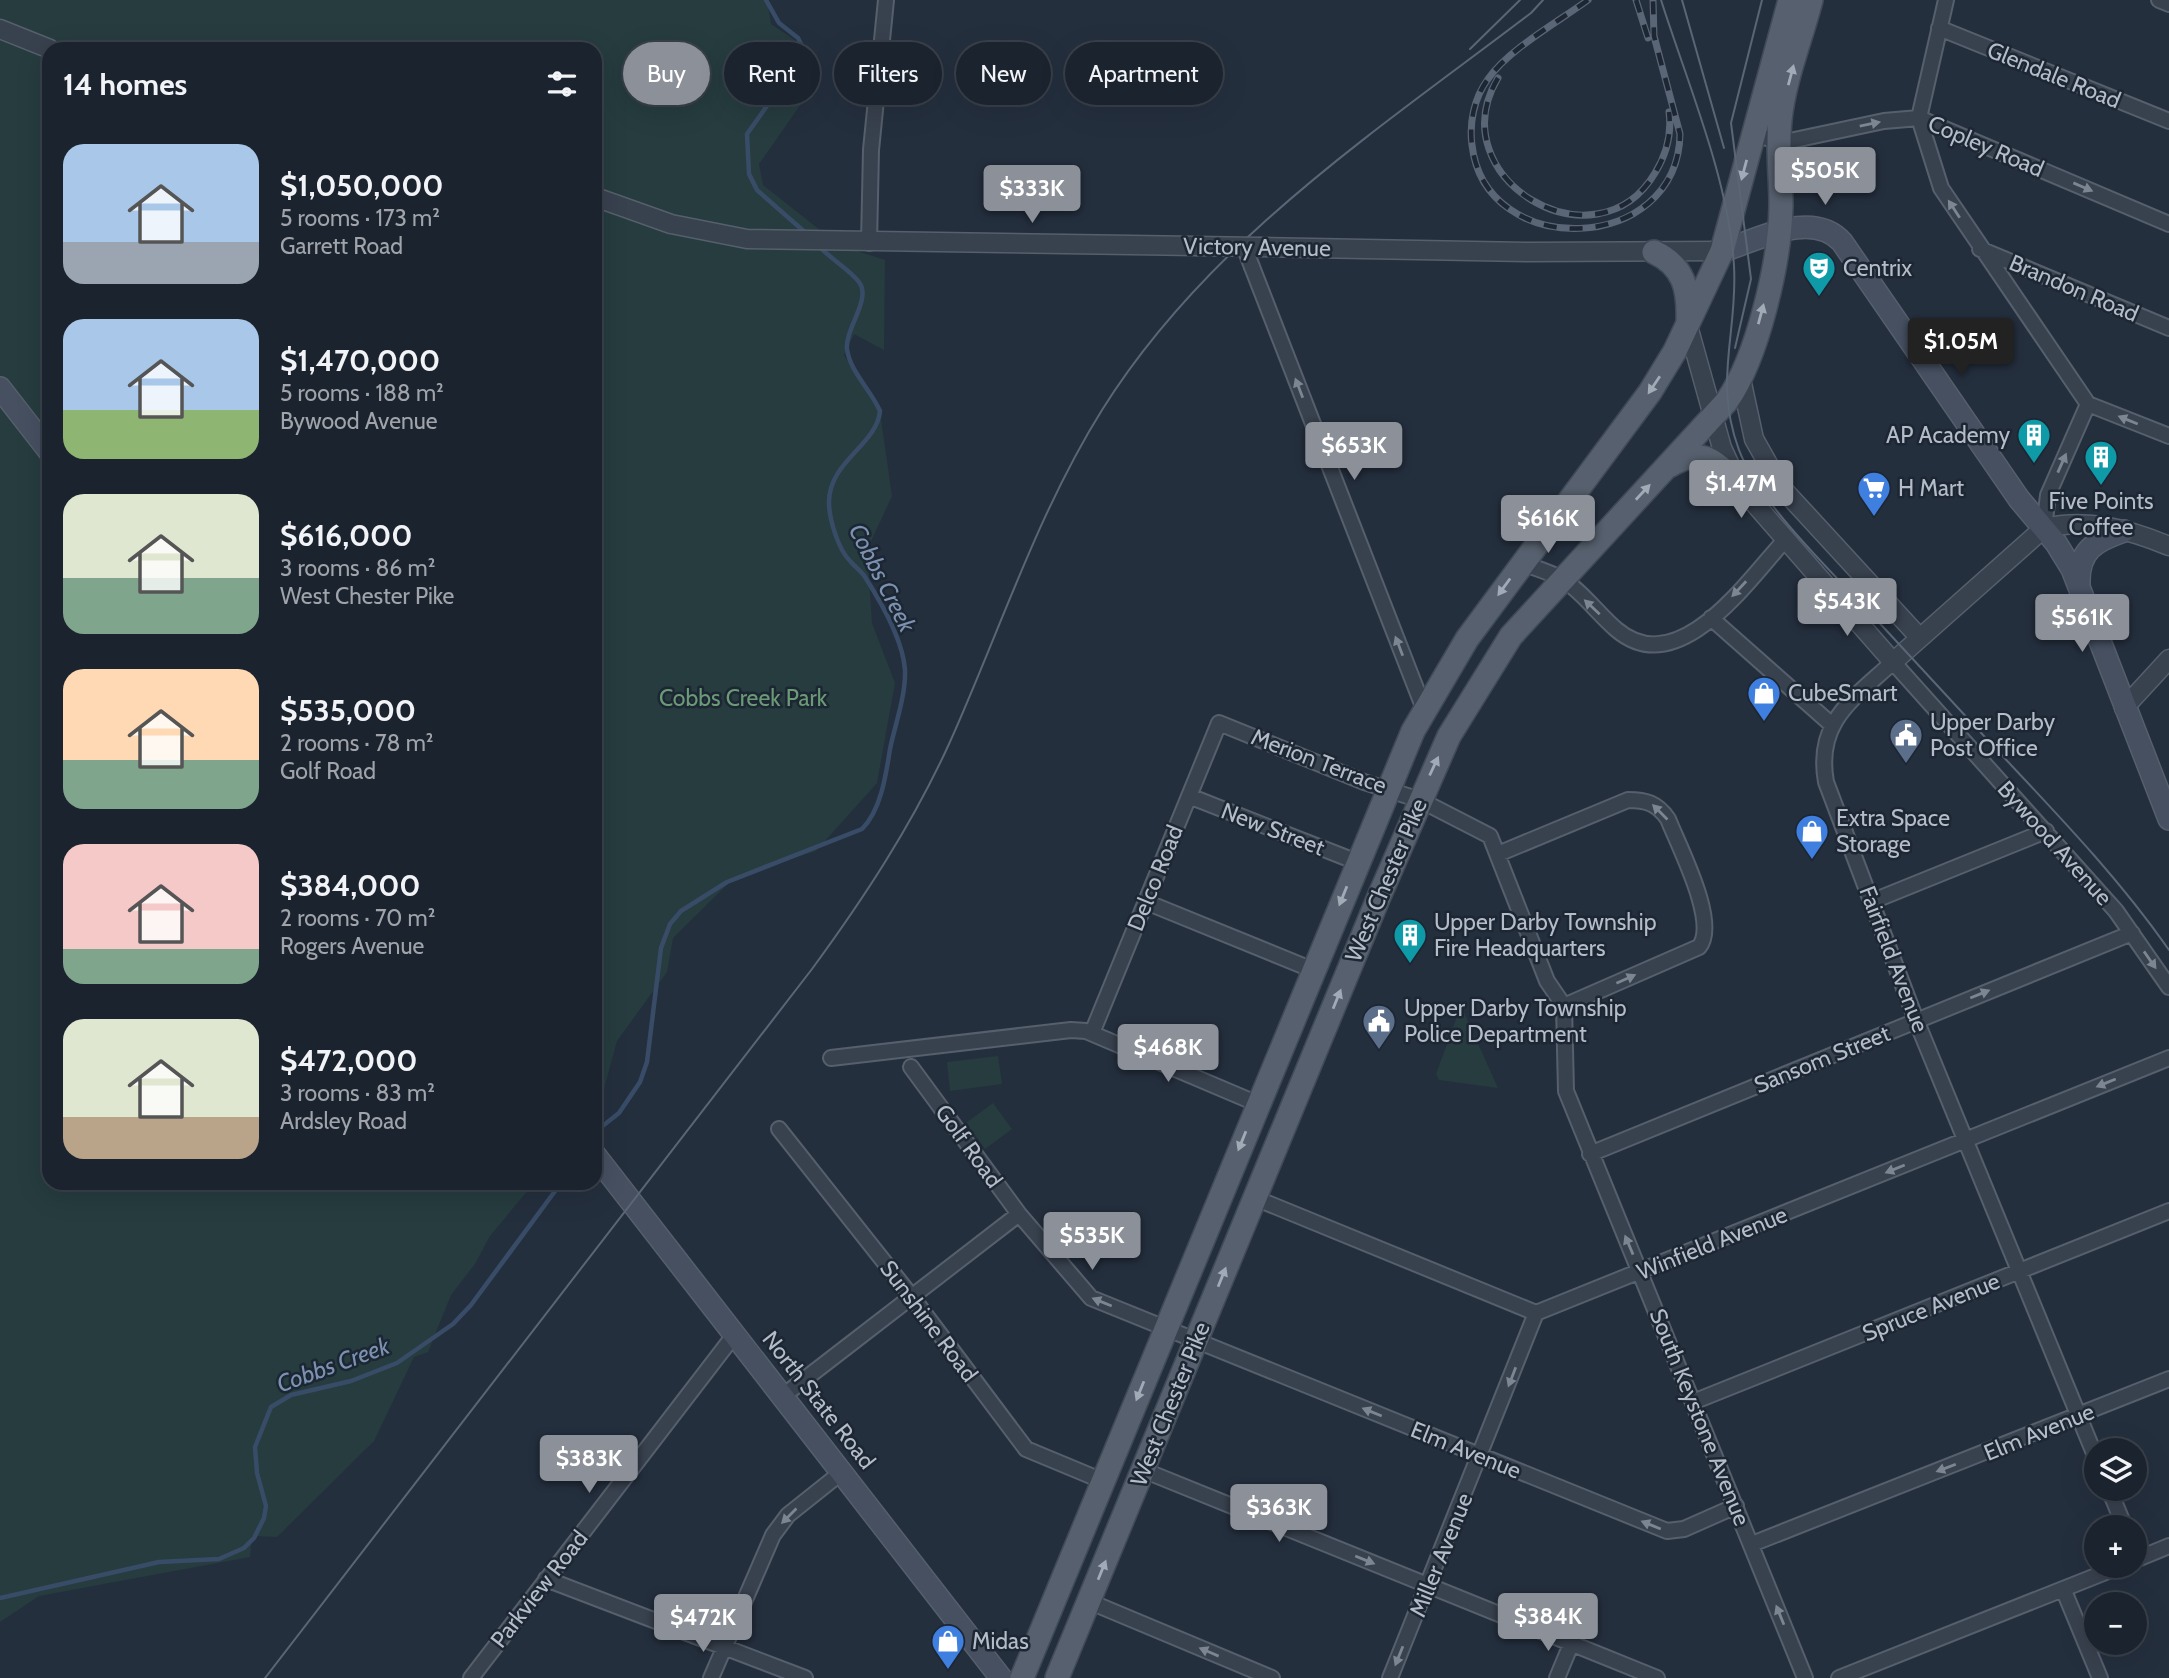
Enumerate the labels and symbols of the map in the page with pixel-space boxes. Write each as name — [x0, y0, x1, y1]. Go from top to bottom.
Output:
street label: Glendale Road — [1983, 36, 2125, 114]
one-way arrow — [1786, 63, 1797, 85]
street label: Copley Road — [1924, 109, 2048, 183]
one-way arrow — [1860, 118, 1882, 129]
pin: $505K — [1776, 148, 1874, 207]
one-way arrow — [1738, 159, 1749, 181]
pin: $333K — [983, 166, 1081, 225]
one-way arrow — [2073, 182, 2094, 193]
one-way arrow — [1948, 199, 1961, 219]
street label: Victory Avenue — [1183, 232, 1331, 262]
street label: Brandon Road — [2005, 248, 2143, 328]
theatre icon: Centrix — [1800, 249, 1838, 298]
place label: Centrix — [1843, 254, 1912, 282]
one-way arrow — [1756, 303, 1767, 325]
pin: $1.05M — [1904, 318, 2018, 378]
one-way arrow — [1647, 376, 1661, 394]
one-way arrow — [1293, 377, 1304, 398]
one-way arrow — [2118, 415, 2139, 426]
building icon: AP Academy — [2015, 416, 2053, 465]
place label: AP Academy — [1886, 421, 2010, 449]
pin: $653K — [1305, 422, 1403, 482]
building icon: Five Points Coffee — [2082, 438, 2120, 487]
one-way arrow — [2056, 453, 2068, 473]
pin: $1.47M — [1684, 461, 1798, 520]
supermarket icon: H Mart — [1855, 469, 1893, 518]
place label: H Mart — [1898, 474, 1964, 502]
one-way arrow — [1635, 484, 1651, 501]
place label: Five Points Coffee — [2048, 487, 2154, 541]
pin: $616K — [1499, 496, 1597, 555]
water label: Cobbs Creek — [843, 519, 922, 637]
one-way arrow — [1498, 578, 1512, 596]
pin: $543K — [1798, 578, 1896, 638]
one-way arrow — [1730, 581, 1747, 598]
pin: $561K — [2033, 594, 2131, 654]
one-way arrow — [1584, 600, 1601, 616]
one-way arrow — [1394, 635, 1405, 656]
shop icon: CubeSmart — [1745, 674, 1783, 723]
place label: CubeSmart — [1788, 679, 1898, 707]
park label: Cobbs Creek Park — [659, 684, 828, 712]
place label: Upper Darby Post Office — [1930, 708, 2055, 762]
public building icon: Upper Darby Post Office — [1887, 716, 1925, 765]
street label: Merion Terrace — [1247, 722, 1391, 800]
one-way arrow — [1429, 756, 1440, 777]
street label: Bywood Avenue — [1992, 775, 2118, 911]
street label: West Chester Pike — [1339, 794, 1433, 966]
street label: New Street — [1217, 796, 1329, 862]
one-way arrow — [1652, 803, 1669, 820]
place label: Extra Space Storage — [1836, 804, 1950, 858]
shop icon: Extra Space Storage — [1793, 812, 1831, 861]
street label: Delco Road — [1121, 821, 1189, 935]
street label: Fairfield Avenue — [1853, 882, 1935, 1036]
one-way arrow — [1337, 885, 1348, 906]
place label: Upper Darby Township Fire Headquarters — [1434, 908, 1657, 962]
building icon: Upper Darby Township Fire Headquarters — [1391, 916, 1429, 965]
one-way arrow — [2143, 951, 2157, 969]
one-way arrow — [1616, 973, 1637, 984]
one-way arrow — [1331, 989, 1343, 1009]
one-way arrow — [1969, 989, 1990, 1000]
place label: Upper Darby Township Police Department — [1404, 994, 1627, 1048]
public building icon: Upper Darby Township Police Department — [1360, 1002, 1398, 1051]
street label: Sansom Street — [1750, 1019, 1894, 1099]
pin: $468K — [1119, 1024, 1217, 1084]
one-way arrow — [2095, 1078, 2116, 1089]
street label: Golf Road — [929, 1099, 1009, 1193]
one-way arrow — [1237, 1131, 1248, 1152]
one-way arrow — [1884, 1164, 1905, 1175]
street label: Winfield Avenue — [1633, 1200, 1791, 1286]
pin: $535K — [1043, 1212, 1141, 1272]
one-way arrow — [1623, 1235, 1635, 1255]
street label: Sunshine Road — [874, 1255, 984, 1387]
one-way arrow — [1217, 1267, 1228, 1288]
street label: Spruce Avenue — [1858, 1267, 2004, 1347]
one-way arrow — [1092, 1297, 1113, 1308]
street label: South Keystone Avenue — [1644, 1304, 1756, 1530]
street label: West Chester Pike — [1124, 1318, 1216, 1490]
street label: North State Road — [756, 1325, 882, 1475]
water label: Cobbs Creek — [273, 1331, 394, 1398]
one-way arrow — [1506, 1367, 1517, 1388]
one-way arrow — [1134, 1381, 1145, 1402]
street label: Elm Avenue — [1980, 1397, 2098, 1467]
one-way arrow — [1361, 1406, 1382, 1417]
street label: Elm Avenue — [1407, 1415, 1525, 1485]
pin: $383K — [540, 1436, 638, 1495]
one-way arrow — [1936, 1463, 1957, 1474]
pin: $363K — [1230, 1484, 1328, 1544]
street label: Miller Avenue — [1403, 1489, 1479, 1621]
one-way arrow — [781, 1507, 798, 1524]
one-way arrow — [1640, 1519, 1661, 1530]
street label: Parkview Road — [485, 1525, 593, 1653]
one-way arrow — [1355, 1554, 1376, 1565]
one-way arrow — [1096, 1559, 1107, 1580]
pin: $472K — [654, 1594, 752, 1654]
pin: $384K — [1499, 1594, 1597, 1653]
one-way arrow — [1774, 1604, 1785, 1625]
shop icon: Midas — [929, 1622, 967, 1671]
place label: Midas — [972, 1627, 1029, 1655]
one-way arrow — [1199, 1646, 1220, 1657]
one-way arrow — [1394, 1646, 1405, 1667]

